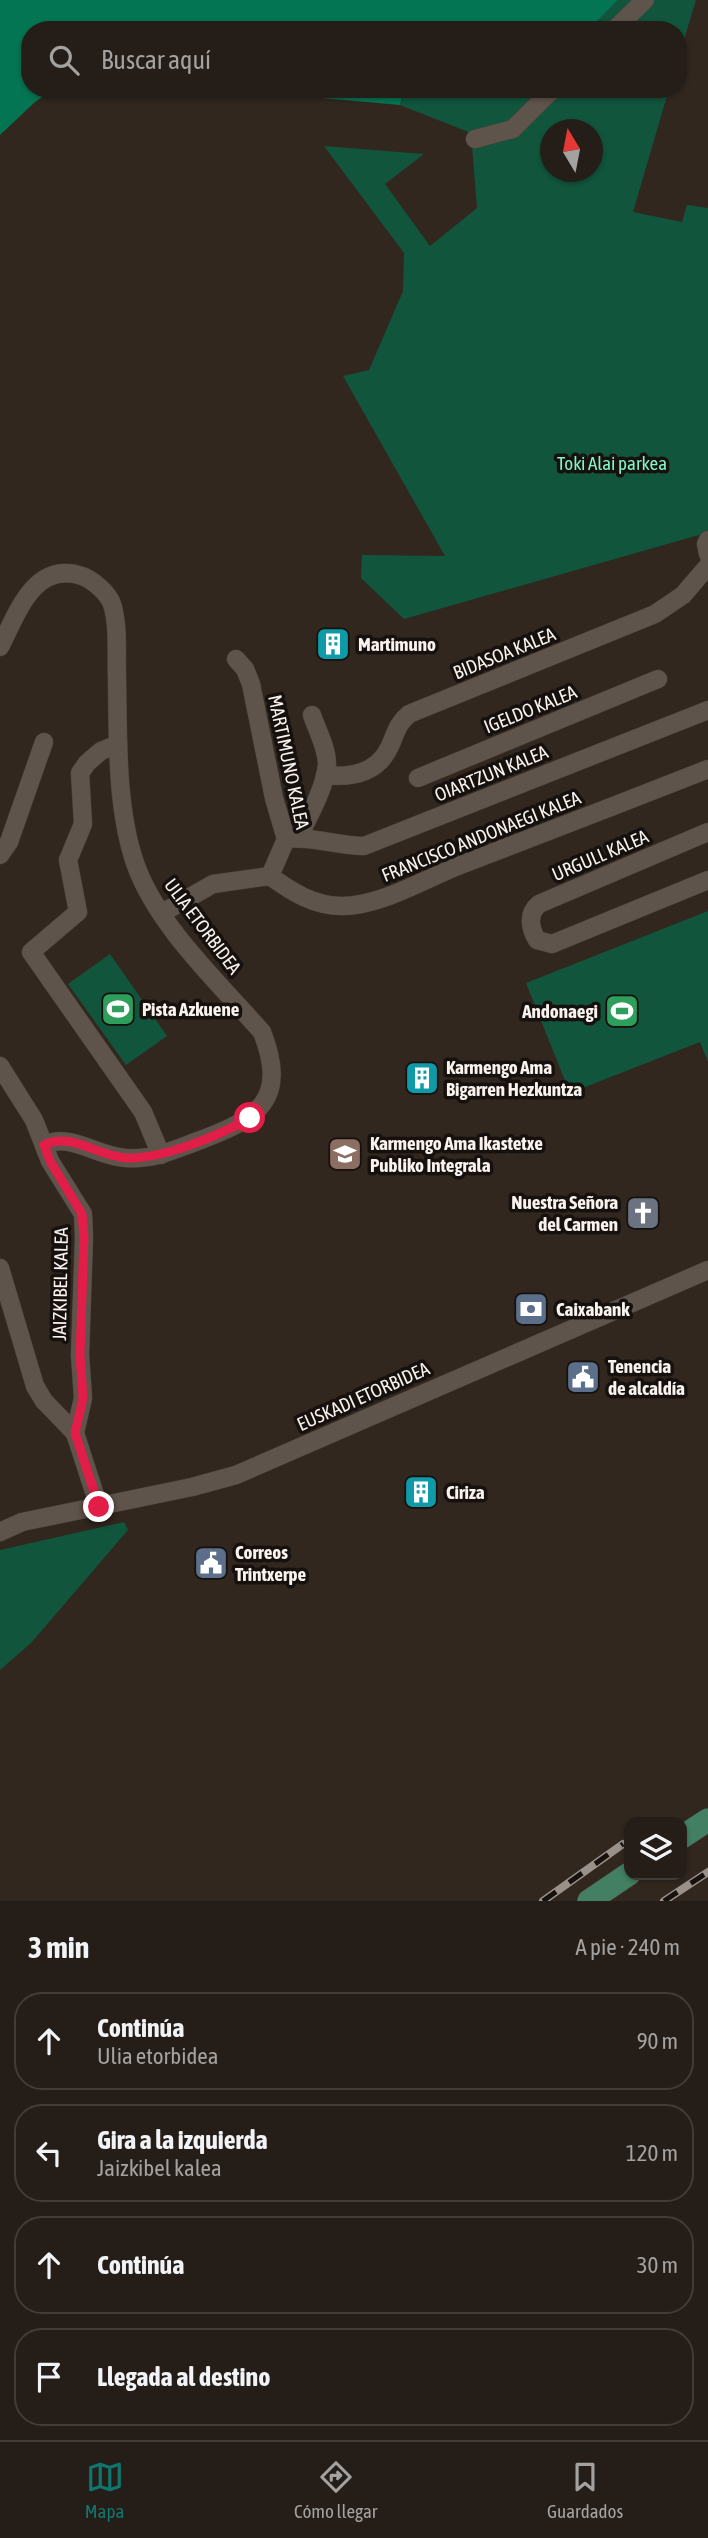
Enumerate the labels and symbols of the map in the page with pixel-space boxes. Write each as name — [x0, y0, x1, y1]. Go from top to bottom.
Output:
north arrow — [540, 119, 603, 182]
park label: Toki Alai parkea — [557, 452, 667, 474]
street label: BIDASOA KALEA — [450, 622, 559, 683]
building icon: Martimuno — [314, 625, 352, 663]
place label: Martimuno — [358, 633, 436, 655]
street label: IGELDO KALEA — [480, 680, 580, 738]
street label: MARTIMUNO KALEA — [264, 693, 314, 832]
street label: OIARTZUN KALEA — [431, 740, 551, 806]
street label: FRANCISCO ANDONAEGI KALEA — [378, 786, 584, 886]
street label: URGULL KALEA — [549, 825, 652, 885]
street label: ULIA ETORBIDEA — [160, 874, 246, 979]
sports icon: Pista Azkuene — [99, 990, 137, 1028]
sports icon: Andonaegi — [603, 992, 641, 1030]
place label: Pista Azkuene — [142, 998, 240, 1020]
place label: Andonaegi — [521, 1000, 598, 1022]
place label: Karmengo Ama Bigarren Hezkuntza — [446, 1056, 582, 1100]
building icon: Karmengo Ama Bigarren Hezkuntza — [403, 1059, 441, 1097]
route start — [234, 1102, 265, 1133]
place label: Karmengo Ama Ikastetxe Publiko Integrala — [370, 1132, 543, 1176]
school or university icon: Karmengo Ama Ikastetxe Publiko Integrala — [326, 1135, 364, 1173]
place label: Nuestra Señora del Carmen — [511, 1191, 618, 1235]
church icon: Nuestra Señora del Carmen — [624, 1194, 662, 1232]
street label: JAIZKIBEL KALEA — [48, 1226, 72, 1341]
bank icon: Caixabank — [512, 1290, 550, 1328]
place label: Caixabank — [556, 1298, 630, 1320]
place label: Tenencia de alcaldía — [608, 1355, 685, 1399]
street label: EUSKADI ETORBIDEA — [293, 1357, 433, 1435]
public building icon: Tenencia de alcaldía — [564, 1358, 602, 1396]
building icon: Ciriza — [402, 1473, 440, 1511]
place label: Ciriza — [446, 1481, 485, 1503]
route end — [83, 1491, 114, 1522]
place label: Correos Trintxerpe — [235, 1541, 307, 1585]
public building icon: Correos Trintxerpe — [192, 1544, 230, 1582]

